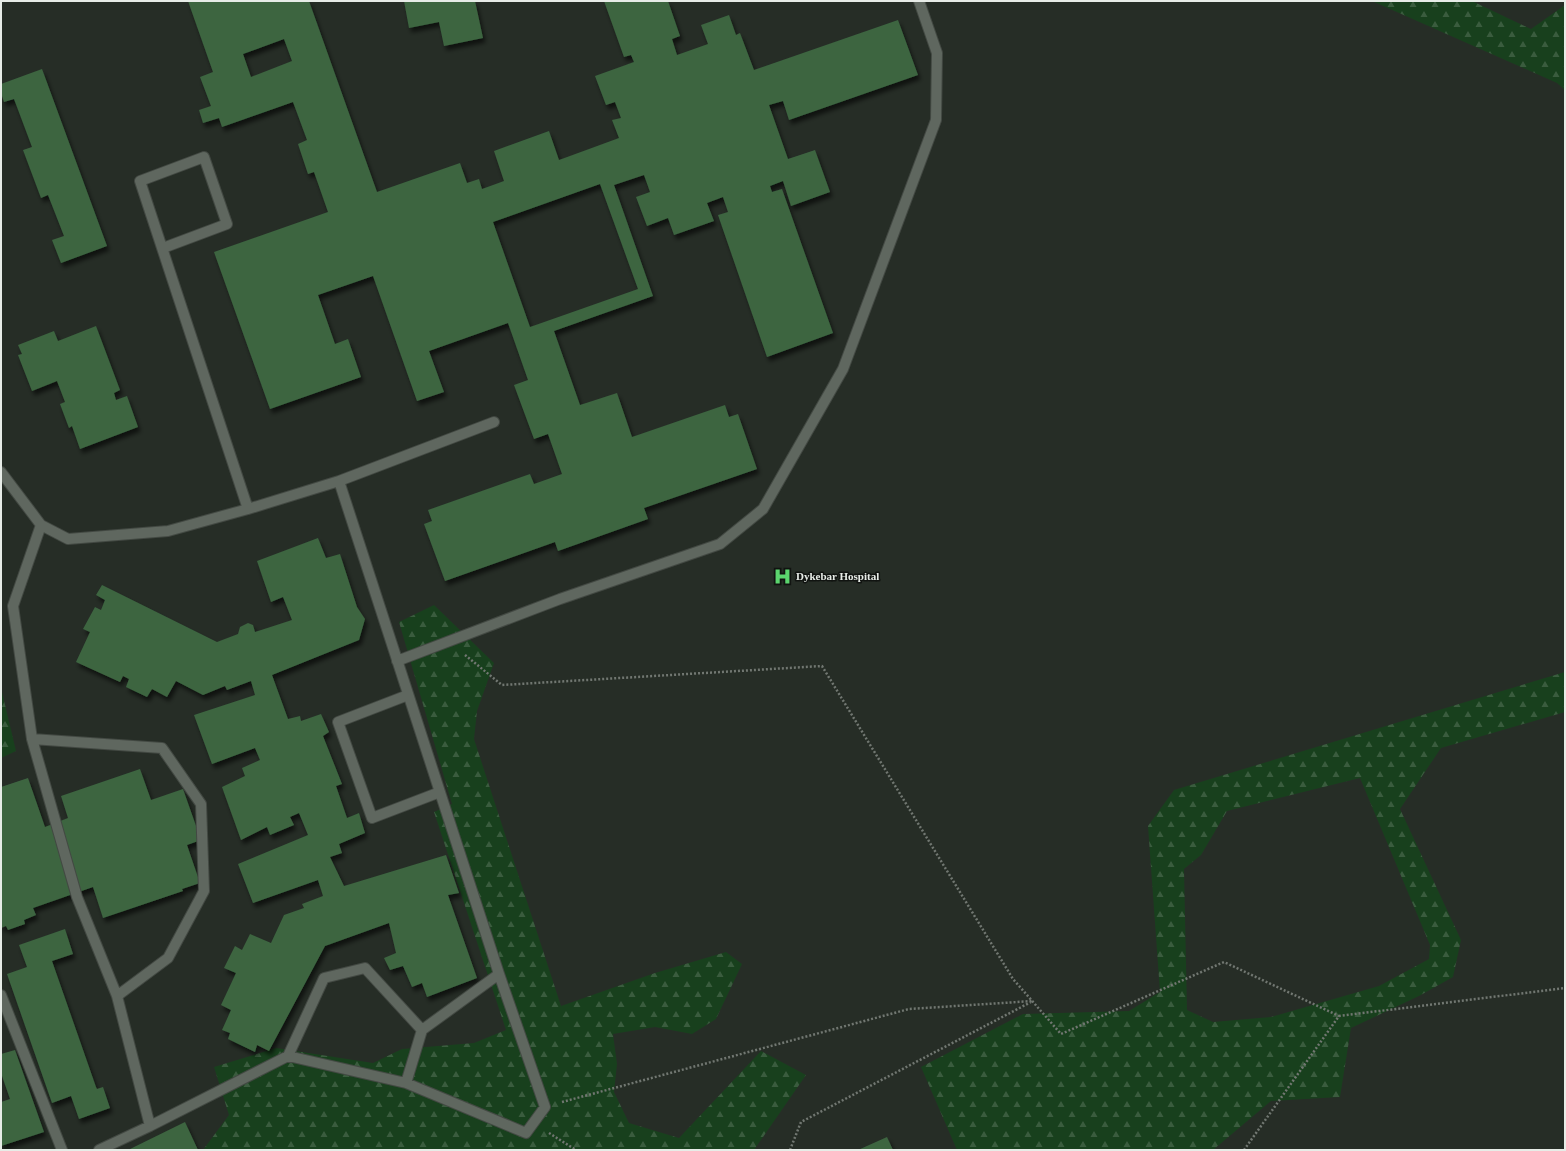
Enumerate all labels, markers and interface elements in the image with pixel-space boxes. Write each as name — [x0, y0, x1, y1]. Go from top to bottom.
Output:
hospital icon: Dykebar Hospital — [773, 566, 793, 586]
place label: Dykebar Hospital — [796, 570, 879, 582]

